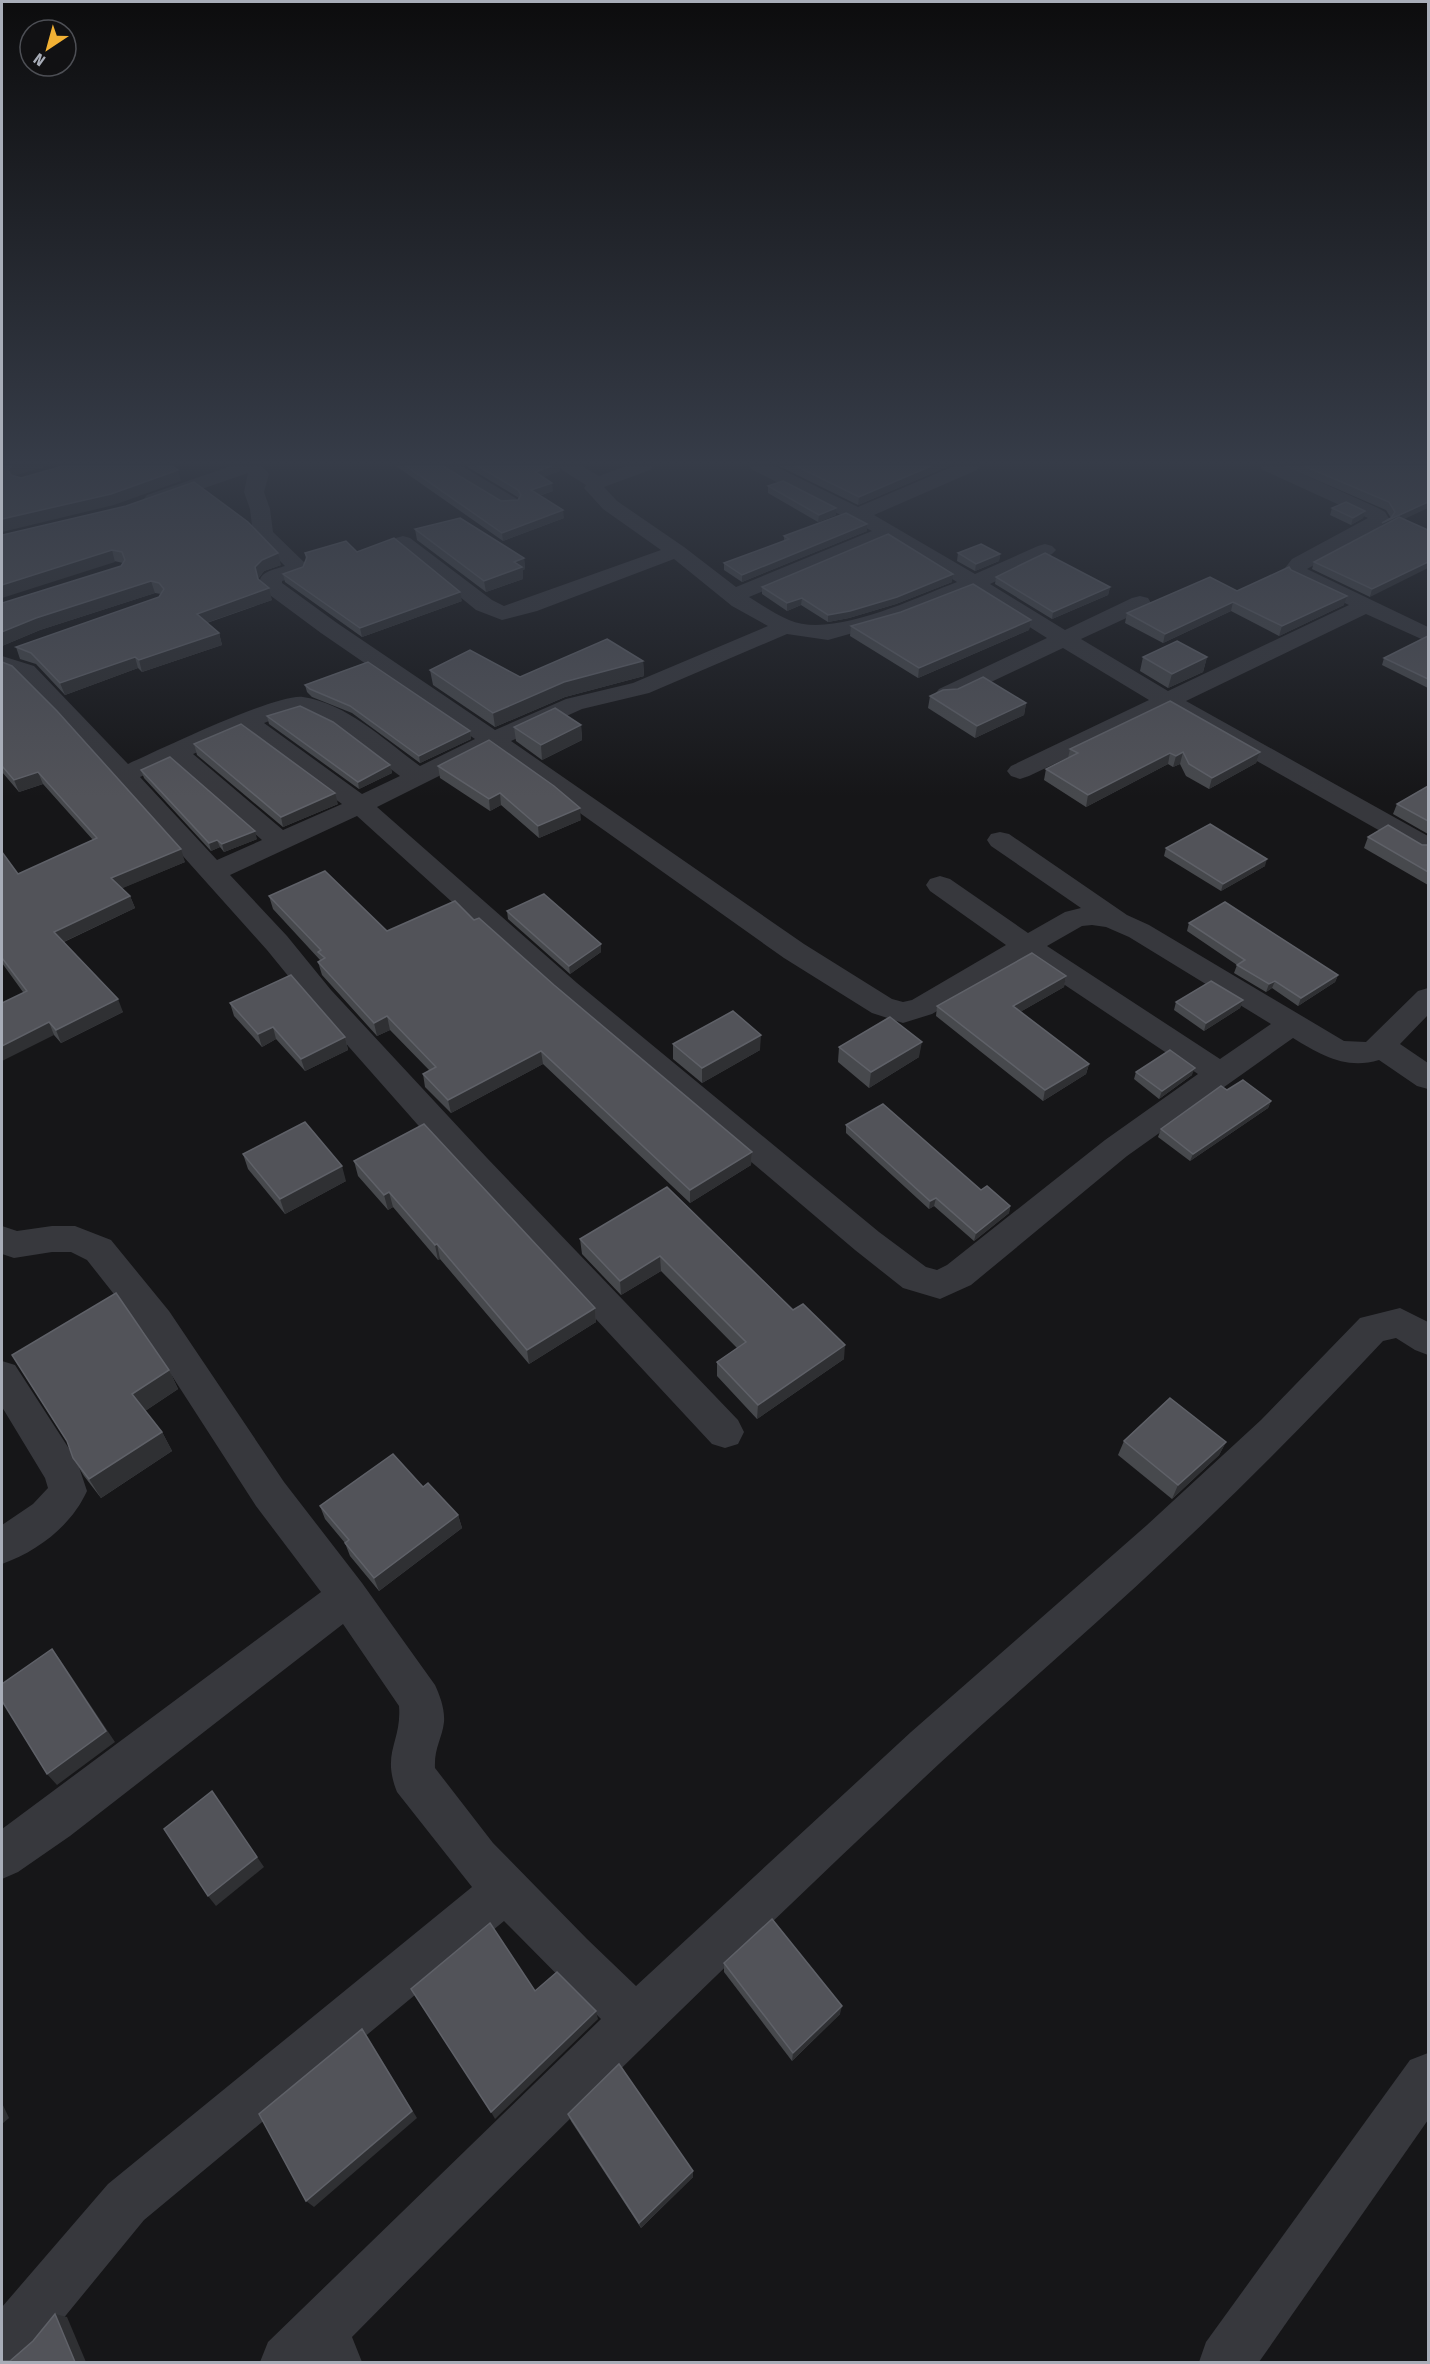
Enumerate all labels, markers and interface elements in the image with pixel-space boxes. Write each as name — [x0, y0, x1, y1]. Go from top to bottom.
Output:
north arrow — [18, 18, 78, 78]
text: N — [30, 49, 49, 70]

